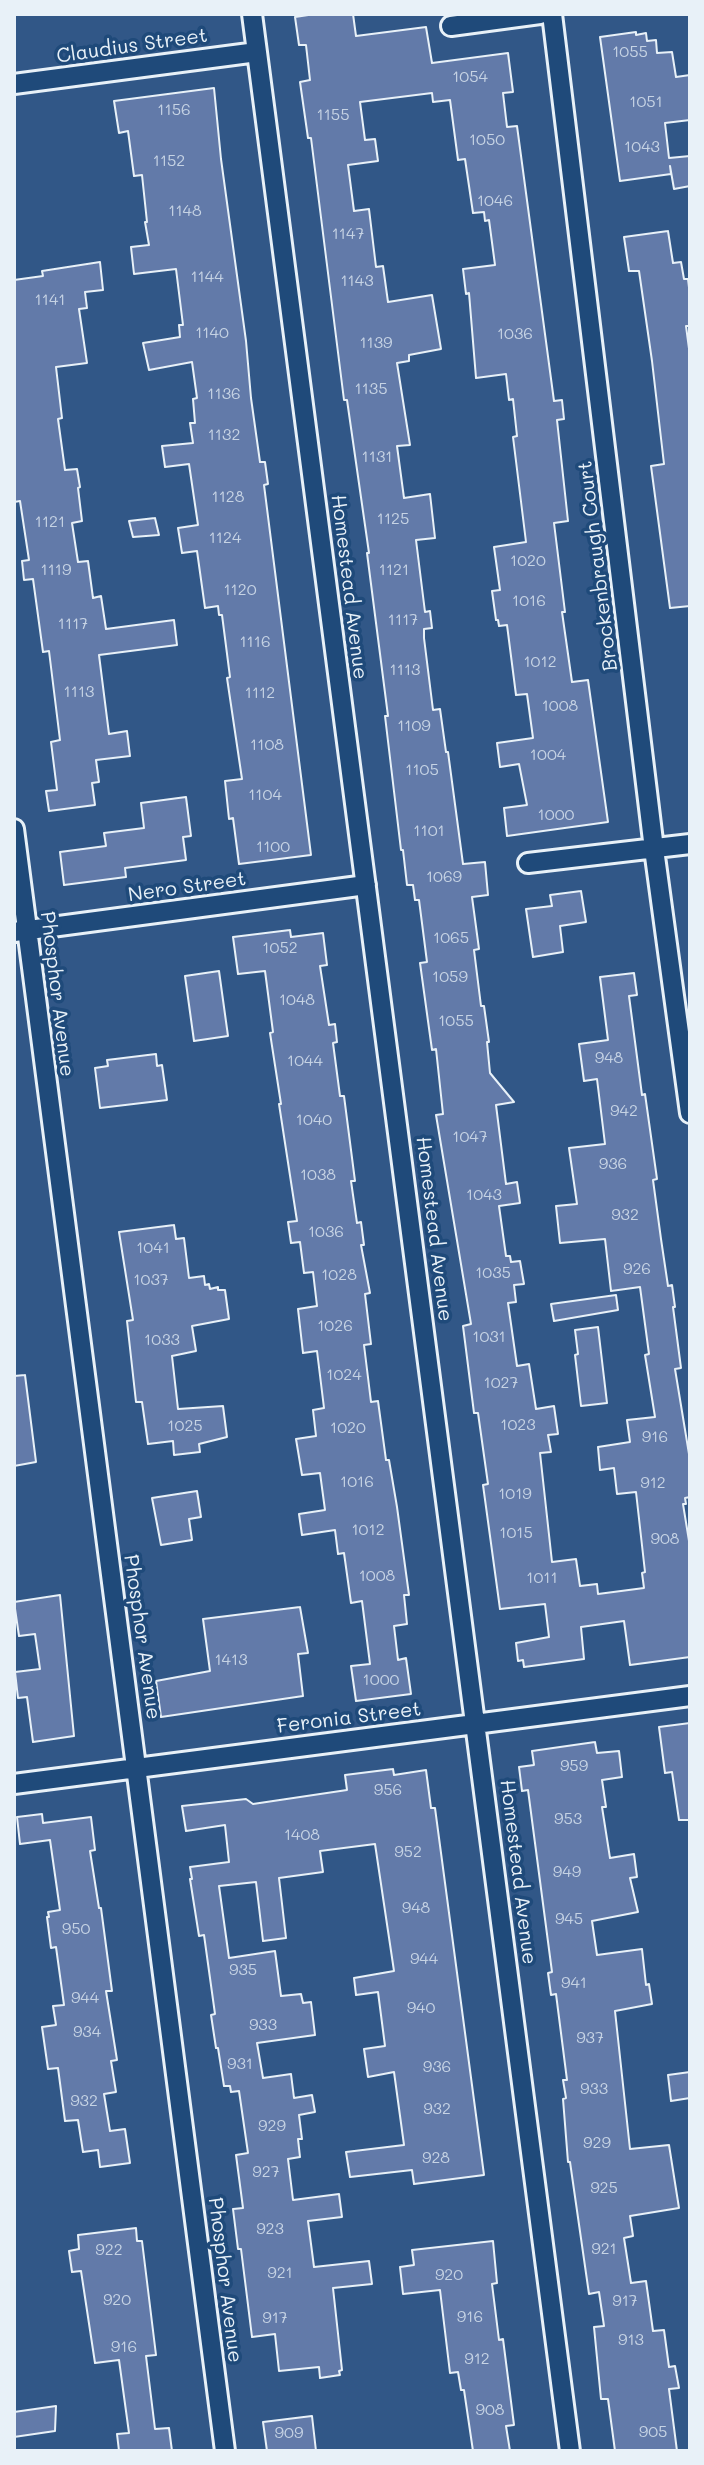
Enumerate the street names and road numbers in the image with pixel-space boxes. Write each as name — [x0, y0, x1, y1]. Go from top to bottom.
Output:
street label: Claudius Street — [55, 24, 209, 68]
street label: Brockenbraugh Court — [573, 460, 623, 672]
street label: Homestead Avenue — [326, 493, 372, 681]
street label: Nero Street — [126, 867, 248, 907]
street label: Phosphor Avenue — [35, 910, 79, 1078]
street label: Homestead Avenue — [411, 1135, 457, 1323]
street label: Phosphor Avenue — [119, 1553, 165, 1721]
street label: Feronia Street — [275, 1697, 423, 1739]
street label: Homestead Avenue — [495, 1778, 541, 1966]
street label: Phosphor Avenue — [203, 2196, 247, 2364]

